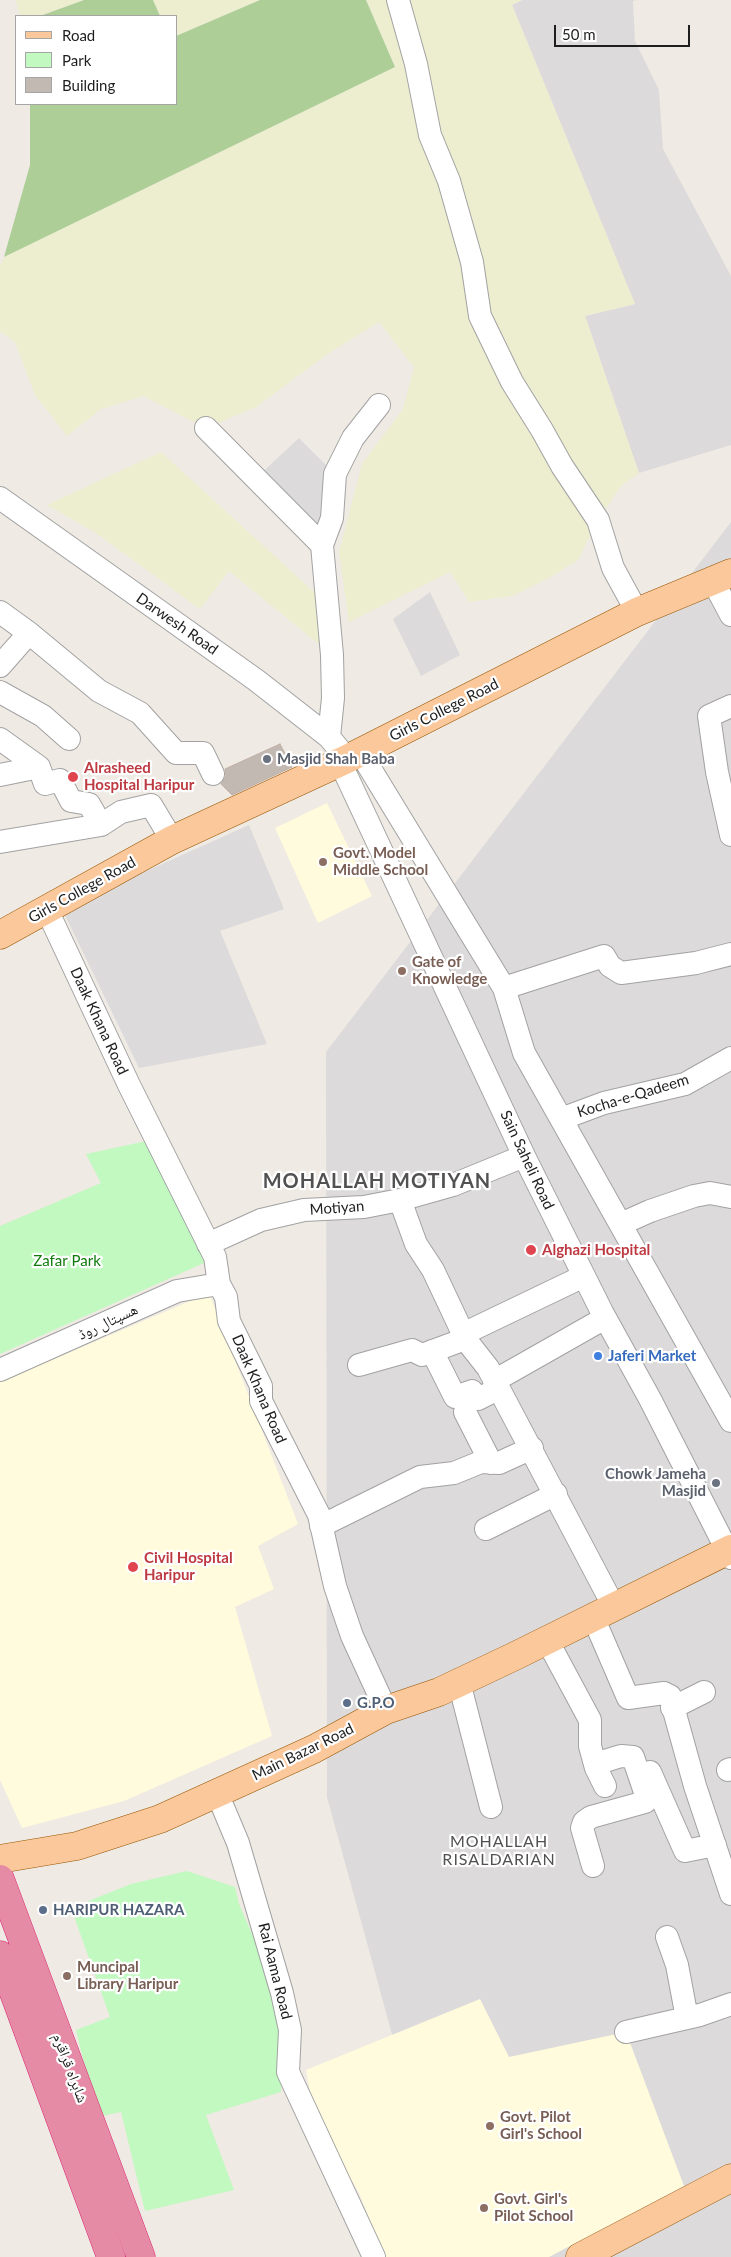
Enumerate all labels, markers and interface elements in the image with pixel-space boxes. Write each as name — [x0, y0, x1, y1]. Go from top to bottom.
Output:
legend — [15, 15, 178, 105]
scale bar — [556, 15, 692, 47]
text: 50 m — [562, 25, 596, 43]
text: Road — [62, 26, 95, 44]
text: Park — [62, 51, 91, 69]
text: Building — [62, 76, 115, 94]
street label: Darwesh Road — [133, 589, 221, 659]
street label: Girls College Road — [386, 675, 502, 745]
place label: Masjid Shah Baba — [277, 750, 395, 768]
marker: Masjid Shah Baba — [261, 753, 273, 765]
place label: Alrasheed Hospital Haripur — [84, 759, 194, 794]
marker: Alrasheed Hospital Haripur — [66, 770, 80, 784]
place label: Govt. Model Middle School — [333, 844, 428, 879]
street label: Girls College Road — [25, 853, 139, 927]
marker: Govt. Model Middle School — [317, 856, 329, 868]
place label: Gate of Knowledge — [412, 953, 487, 988]
street label: Daak Khana Road — [66, 965, 132, 1077]
marker: Gate of Knowledge — [396, 965, 408, 977]
street label: Kocha-e-Qadeem — [575, 1070, 691, 1122]
street label: Sain Saheli Road — [496, 1108, 558, 1212]
district label: MOHALLAH MOTIYAN — [261, 1170, 493, 1194]
street label: Motiyan — [309, 1197, 365, 1219]
place label: Alghazi Hospital — [542, 1241, 650, 1259]
marker: Alghazi Hospital — [524, 1243, 538, 1257]
park label: Zafar Park — [33, 1252, 101, 1270]
street label: ھسپتال روڈ — [75, 1300, 141, 1344]
street label: Daak Khana Road — [228, 1332, 290, 1446]
place label: Jaferi Market — [608, 1347, 696, 1365]
marker: Jaferi Market — [592, 1350, 604, 1362]
place label: Chowk Jameha Masjid — [605, 1465, 706, 1500]
marker: Chowk Jameha Masjid — [710, 1477, 722, 1489]
place label: Civil Hospital Haripur — [144, 1549, 233, 1584]
marker: Civil Hospital Haripur — [126, 1560, 140, 1574]
place label: G.P.O — [357, 1694, 395, 1712]
marker: G.P.O — [341, 1697, 353, 1709]
street label: Main Bazar Road — [249, 1720, 357, 1784]
district label: MOHALLAH RISALDARIAN — [441, 1832, 557, 1870]
place label: HARIPUR HAZARA — [53, 1901, 184, 1919]
marker: HARIPUR HAZARA — [37, 1904, 49, 1916]
street label: Rai Aama Road — [254, 1921, 296, 2021]
place label: Muncipal Library Haripur — [77, 1958, 178, 1993]
marker: Muncipal Library Haripur — [61, 1970, 73, 1982]
street label: شاہراہ قراقرم — [49, 2031, 91, 2105]
place label: Govt. Pilot Girl's School — [500, 2108, 582, 2143]
marker: Govt. Pilot Girl's School — [484, 2120, 496, 2132]
place label: Govt. Girl's Pilot School — [494, 2190, 573, 2225]
marker: Govt. Girl's Pilot School — [478, 2202, 490, 2214]

